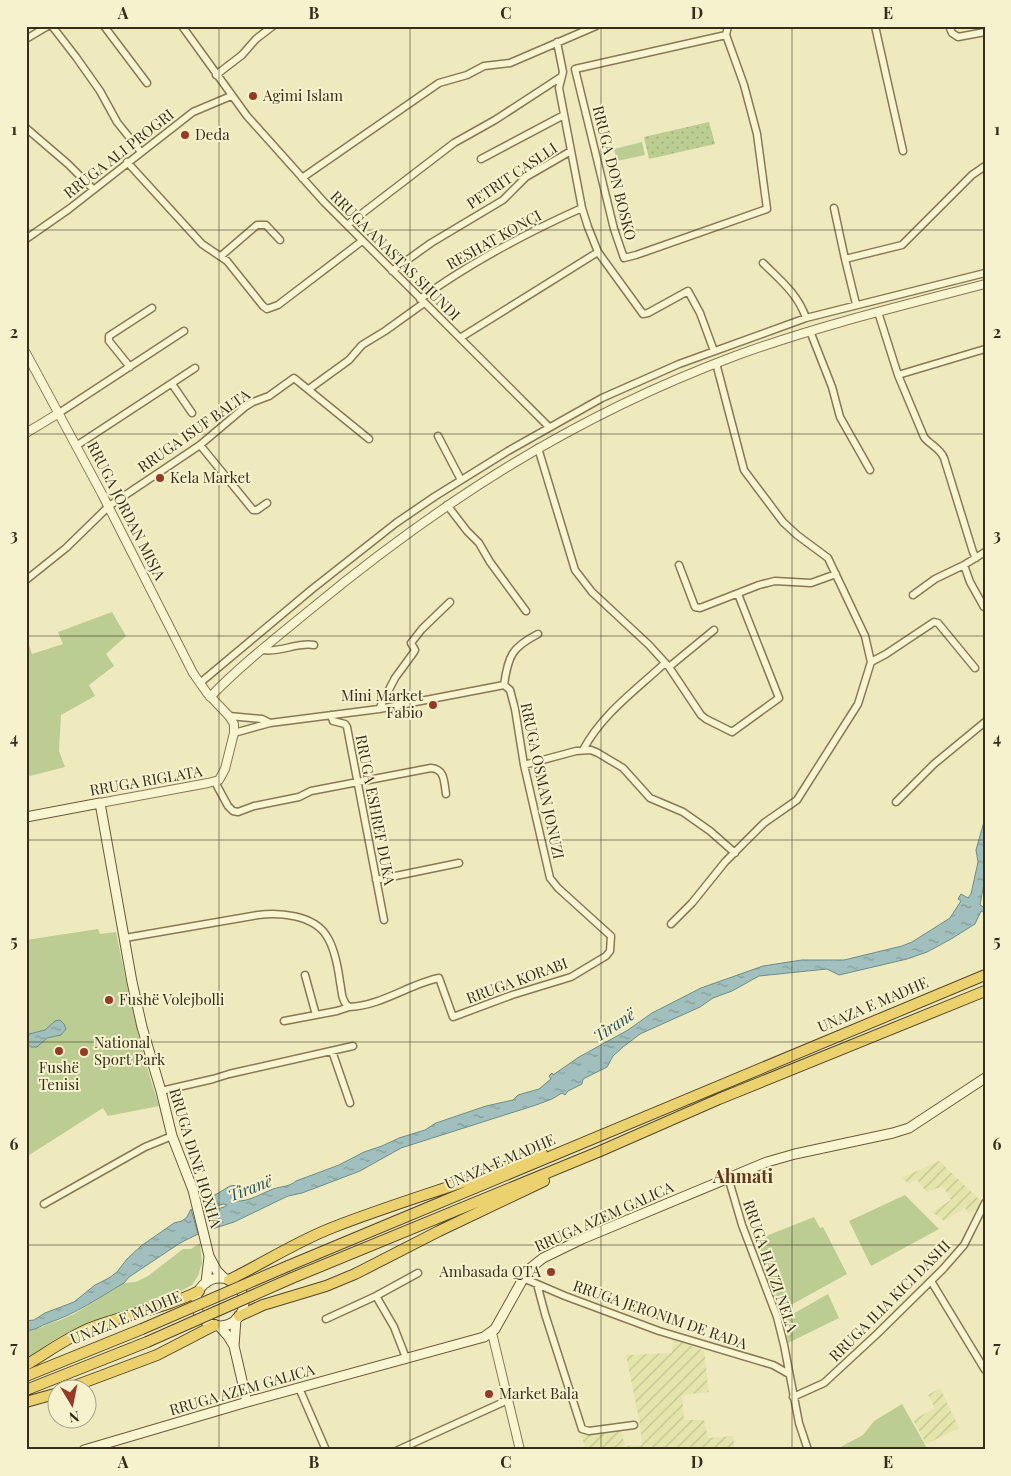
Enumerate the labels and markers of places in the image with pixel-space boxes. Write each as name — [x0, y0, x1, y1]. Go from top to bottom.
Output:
place label: Agimi Islam — [262, 85, 344, 105]
marker: Agimi Islam — [247, 90, 259, 102]
place label: Deda — [195, 124, 230, 144]
marker: Deda — [179, 129, 191, 141]
place label: Kela Market — [170, 467, 251, 487]
marker: Kela Market — [154, 472, 166, 484]
place label: Mini Market Fabio — [341, 685, 424, 722]
marker: Mini Market Fabio — [427, 699, 439, 711]
place label: Fushë Volejbolli — [119, 989, 225, 1009]
marker: Fushë Volejbolli — [103, 994, 115, 1006]
place label: National Sport Park — [94, 1032, 166, 1069]
marker: Fushë Tenisi — [53, 1045, 65, 1057]
marker: National Sport Park — [78, 1046, 90, 1058]
place label: Fushë Tenisi — [39, 1057, 80, 1094]
place label: Ambasada QTA — [438, 1261, 542, 1281]
marker: Ambasada QTA — [545, 1266, 557, 1278]
place label: Market Bala — [499, 1383, 579, 1403]
marker: Market Bala — [483, 1388, 495, 1400]

